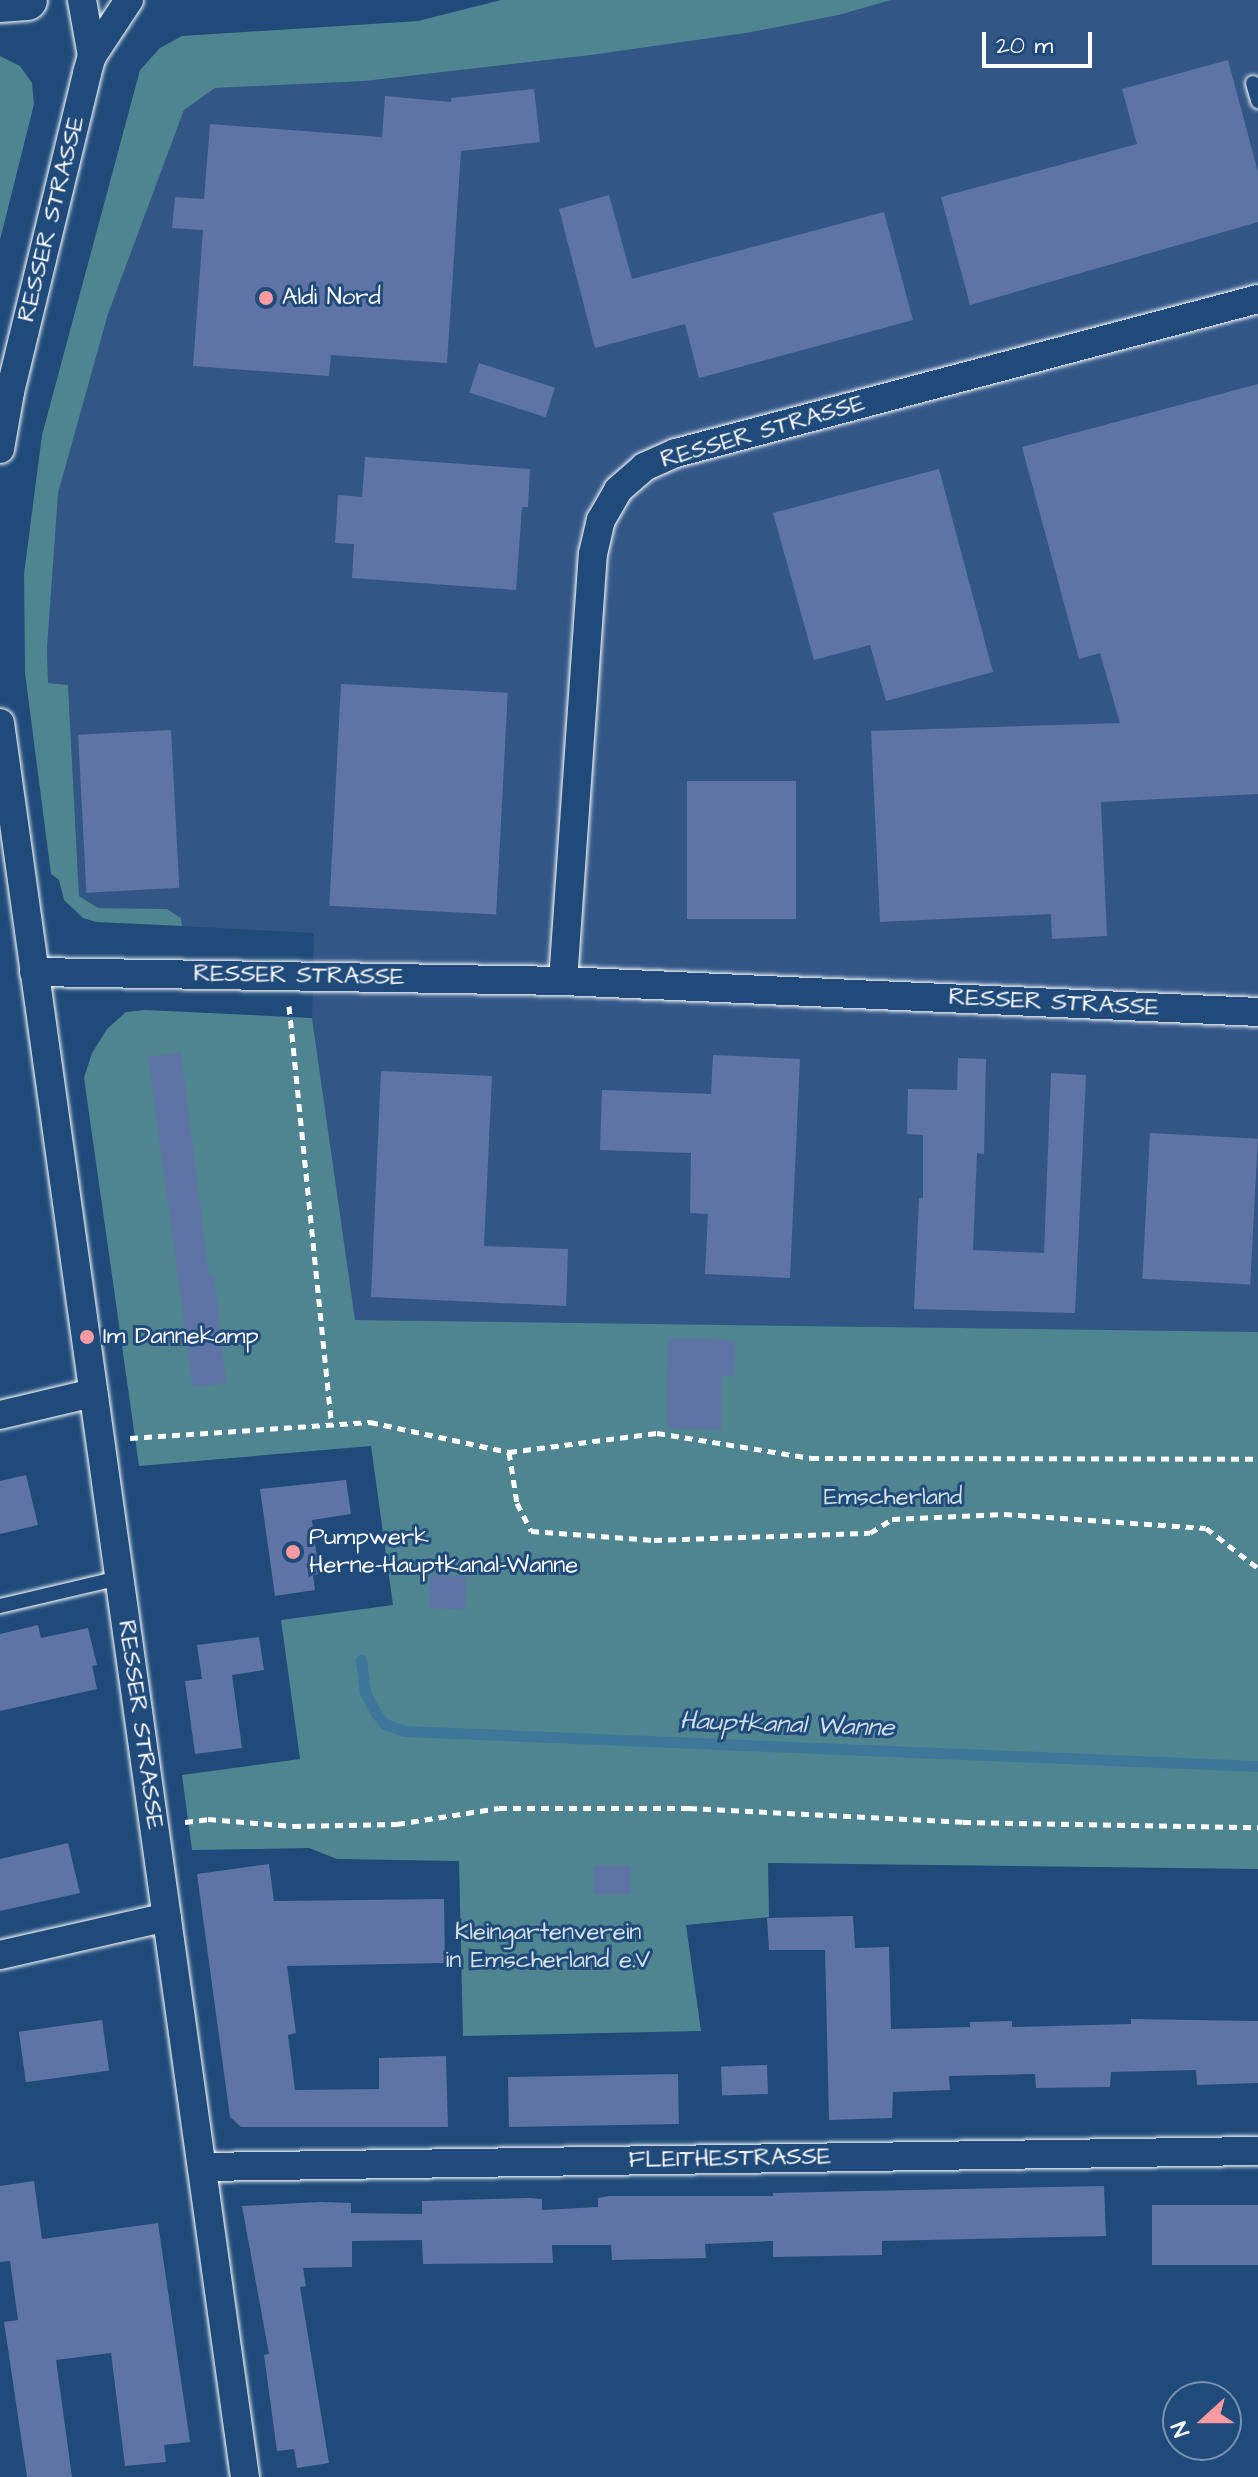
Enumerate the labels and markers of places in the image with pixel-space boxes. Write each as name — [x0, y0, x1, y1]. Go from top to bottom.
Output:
place label: Aldi Nord — [282, 284, 381, 312]
marker: Aldi Nord — [257, 289, 275, 307]
place label: Im Dannekamp — [103, 1323, 259, 1351]
marker: Im Dannekamp — [78, 1328, 96, 1346]
place label: Pumpwerk Herne-Hauptkanal-Wanne — [309, 1524, 578, 1580]
marker: Pumpwerk Herne-Hauptkanal-Wanne — [284, 1543, 302, 1561]

